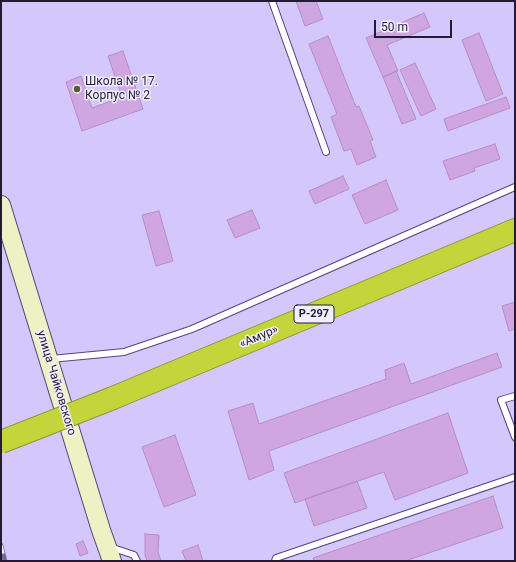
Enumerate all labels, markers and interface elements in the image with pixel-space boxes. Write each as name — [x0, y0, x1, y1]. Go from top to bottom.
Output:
scale bar — [376, 12, 454, 38]
text: 50 m — [381, 20, 408, 34]
place label: Школа № 17. Корпус № 2 — [85, 75, 158, 103]
marker: Школа № 17. Корпус № 2 — [72, 84, 82, 94]
road number: Р-297 — [294, 305, 334, 323]
street label: «Амур» — [238, 322, 280, 352]
street label: улица Чайковского — [33, 329, 79, 437]

